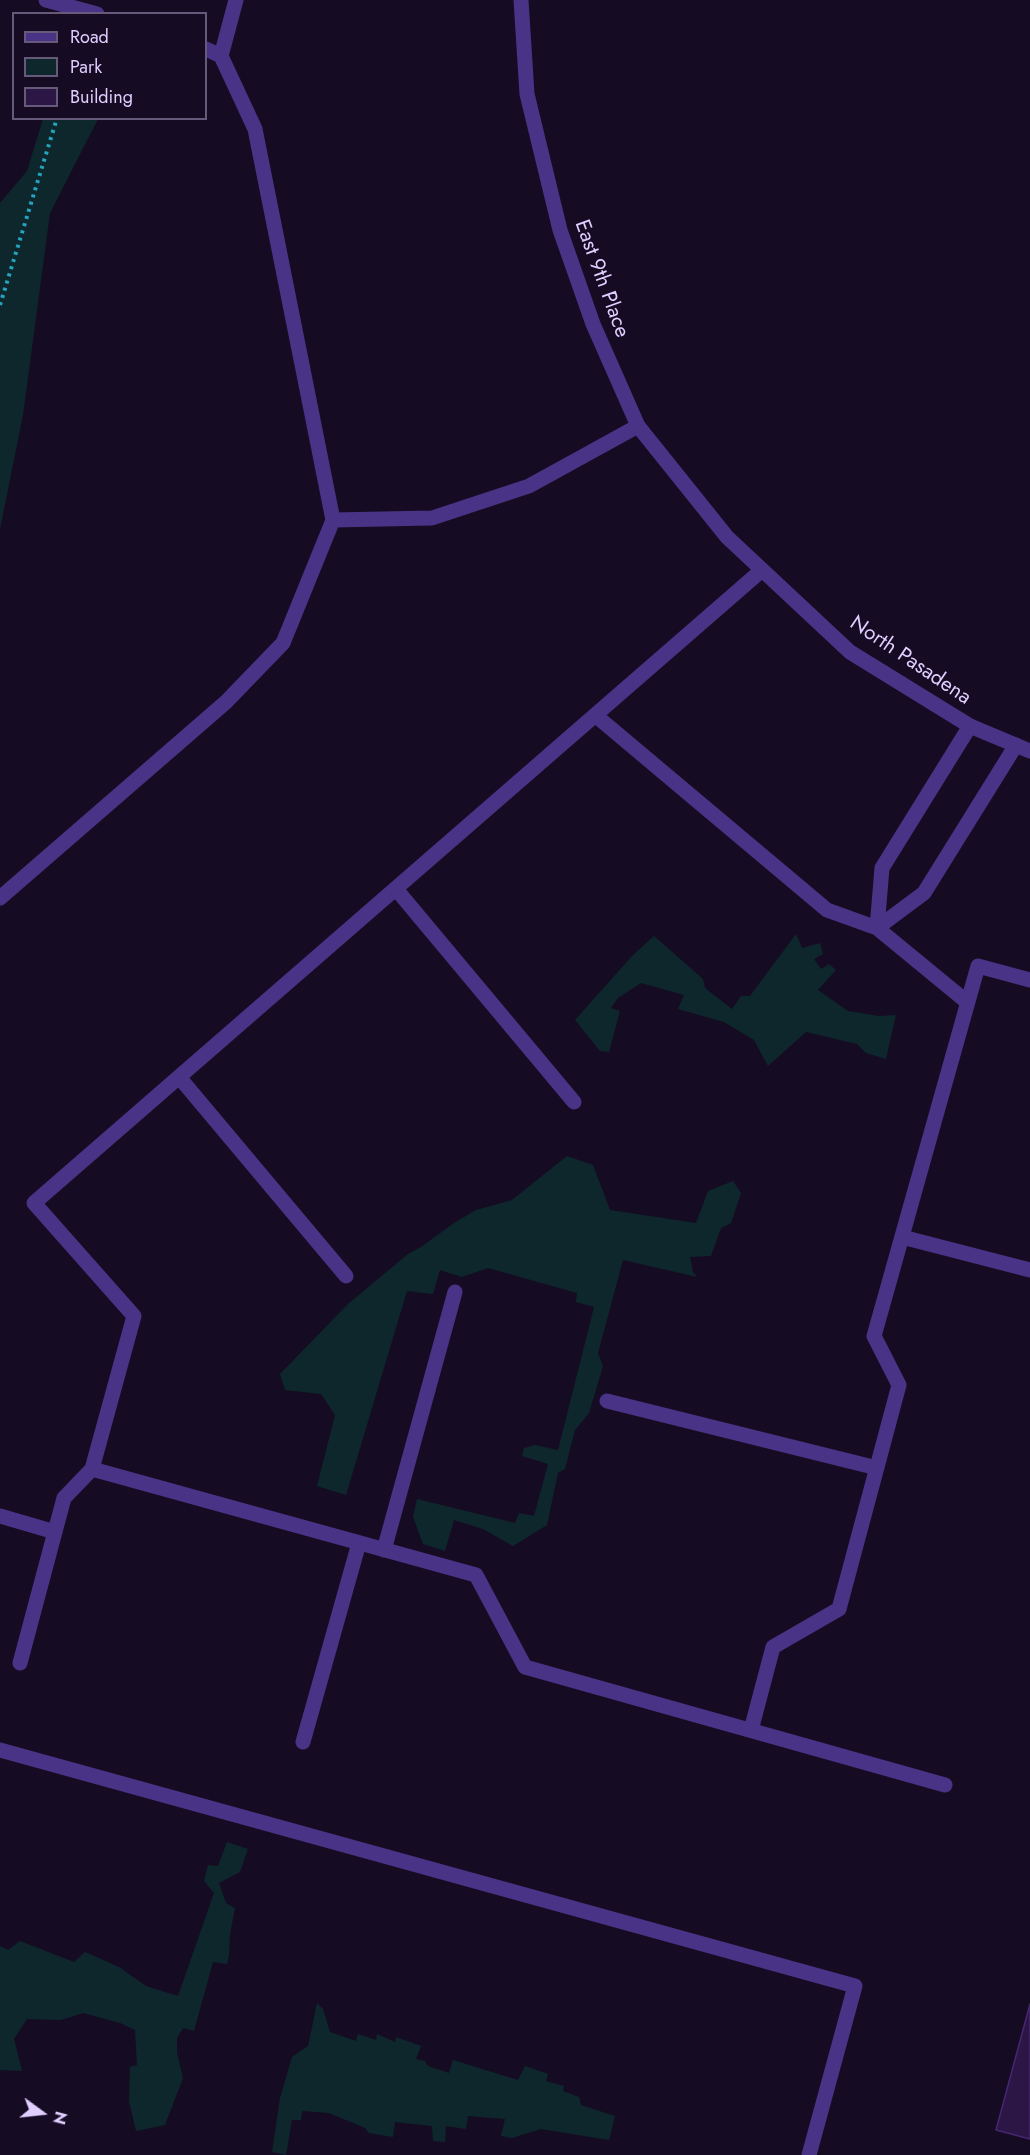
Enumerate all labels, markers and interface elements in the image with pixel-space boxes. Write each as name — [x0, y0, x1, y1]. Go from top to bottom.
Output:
legend — [12, 12, 207, 120]
text: Road — [70, 24, 109, 50]
text: Park — [70, 54, 102, 80]
text: Building — [70, 84, 133, 110]
street label: East 9th Place — [568, 217, 634, 341]
street label: North Pasadena — [845, 611, 975, 711]
north arrow — [12, 2083, 72, 2143]
text: N — [47, 2109, 73, 2127]

